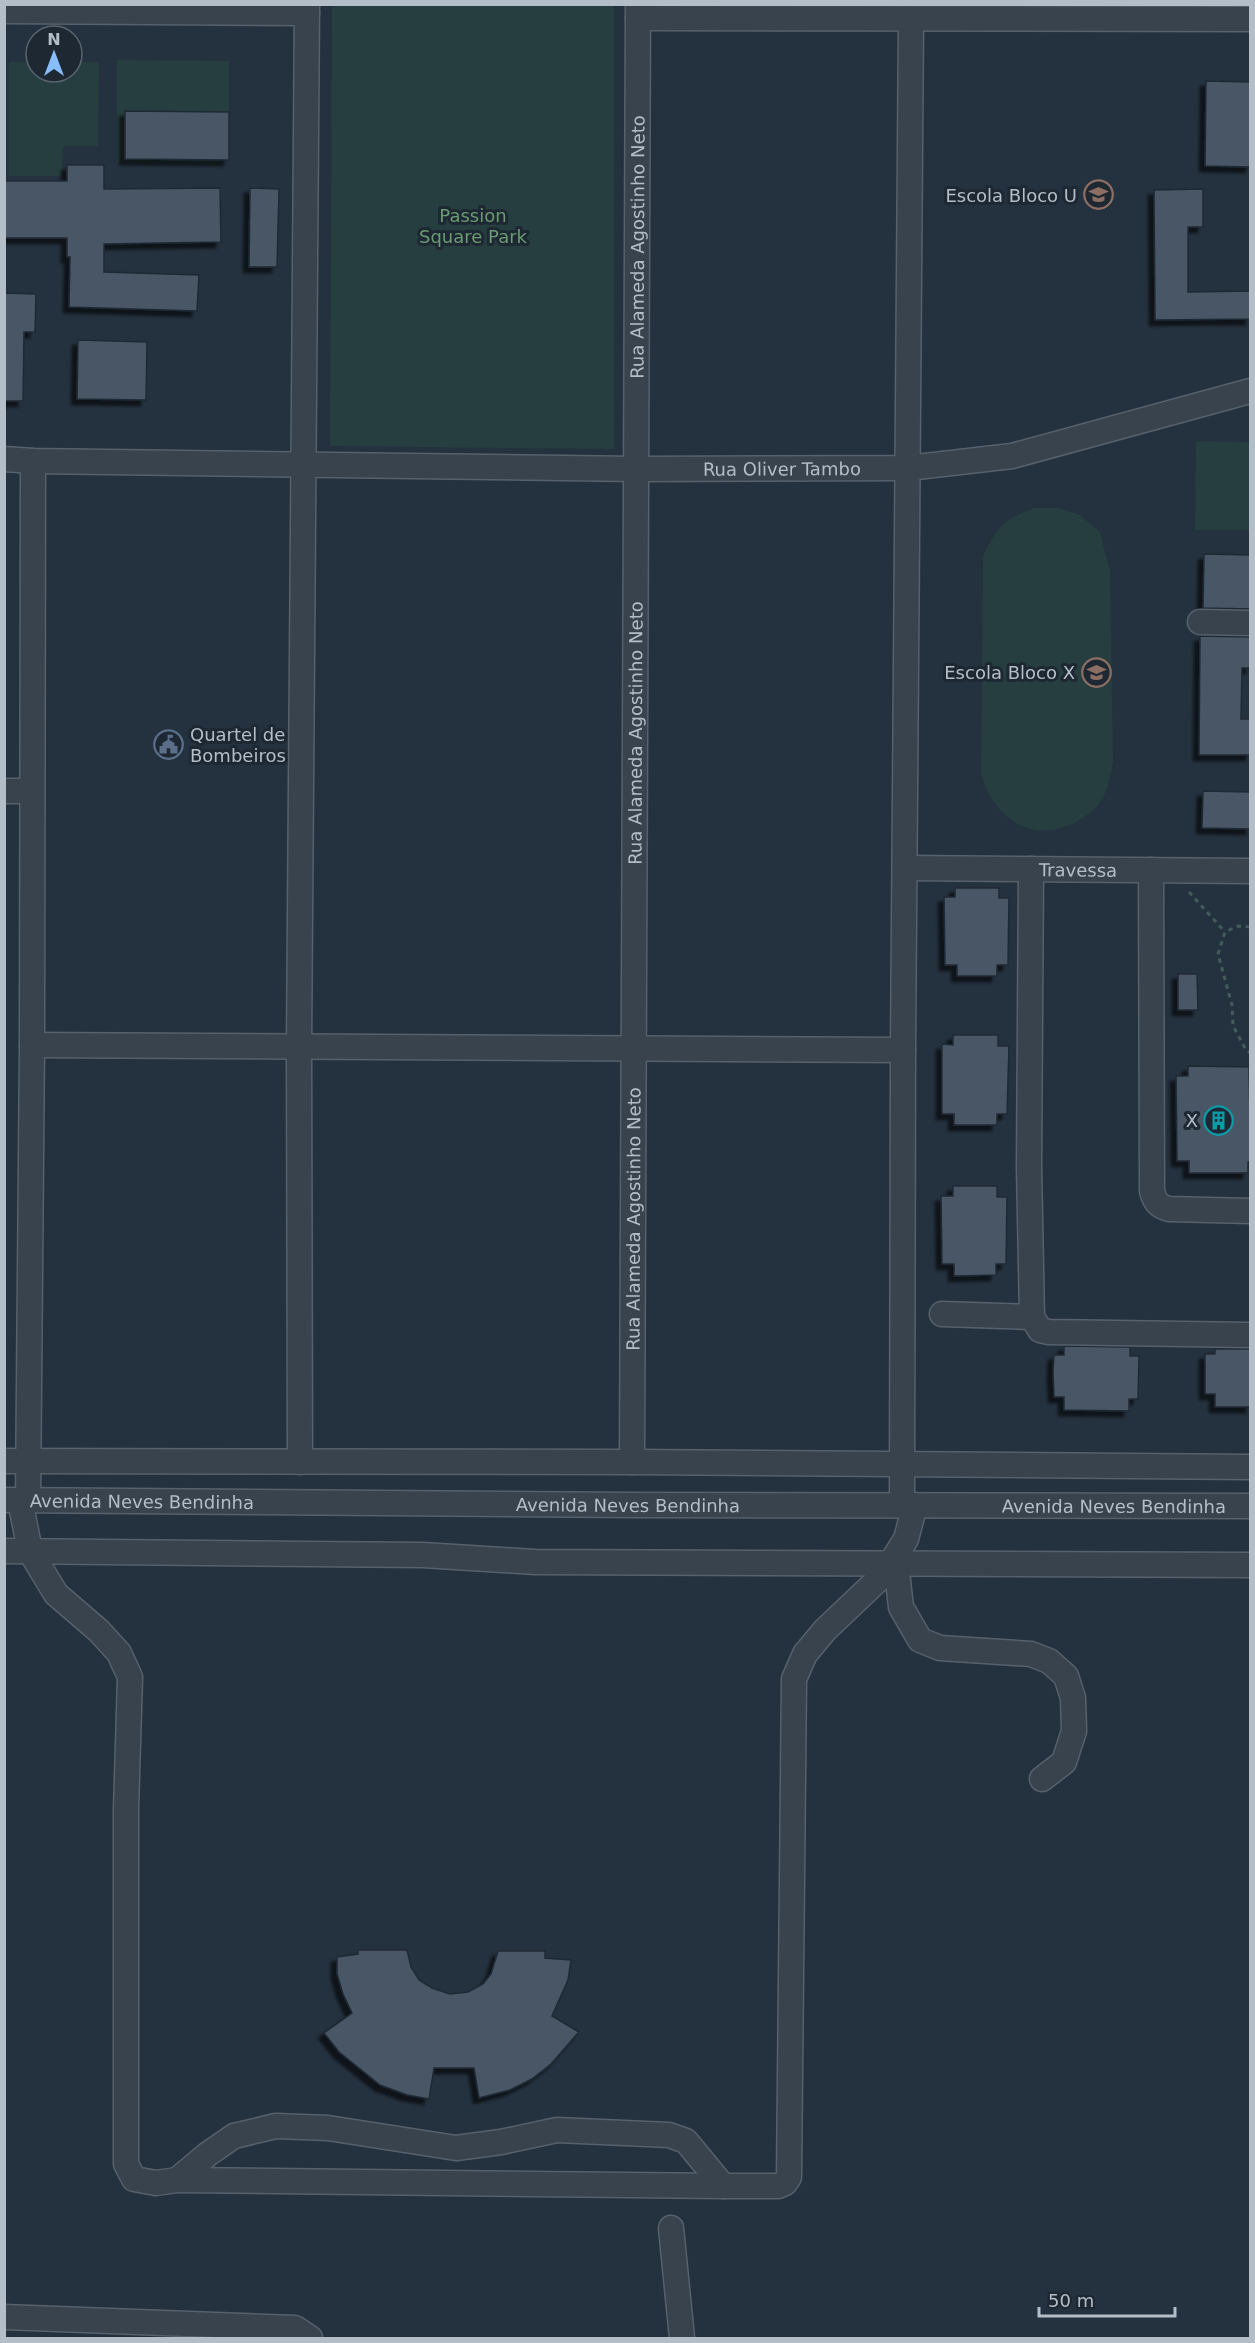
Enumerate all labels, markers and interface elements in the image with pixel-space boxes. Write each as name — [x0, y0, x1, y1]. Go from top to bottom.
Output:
north arrow — [24, 24, 84, 84]
text: N — [47, 30, 61, 49]
street label: Rua Alameda Agostinho Neto — [626, 115, 648, 379]
school or university icon: Escola Bloco U — [1082, 179, 1114, 211]
place label: Escola Bloco U — [945, 185, 1077, 206]
park label: Passion Square Park — [419, 205, 528, 247]
street label: Rua Oliver Tambo — [703, 458, 861, 479]
street label: Rua Alameda Agostinho Neto — [624, 601, 646, 865]
school or university icon: Escola Bloco X — [1080, 656, 1112, 688]
place label: Escola Bloco X — [944, 662, 1075, 683]
place label: Quartel de Bombeiros — [190, 724, 286, 766]
public building icon: Quartel de Bombeiros — [153, 728, 185, 760]
street label: Travessa — [1038, 859, 1117, 880]
street label: Rua Alameda Agostinho Neto — [622, 1087, 644, 1351]
building icon: X — [1203, 1104, 1235, 1136]
place label: X — [1186, 1110, 1198, 1131]
street label: Avenida Neves Bendinha — [30, 1490, 254, 1512]
street label: Avenida Neves Bendinha — [516, 1494, 740, 1516]
street label: Avenida Neves Bendinha — [1002, 1495, 1226, 1516]
scale bar — [1039, 2280, 1176, 2318]
text: 50 m — [1048, 2290, 1094, 2311]

